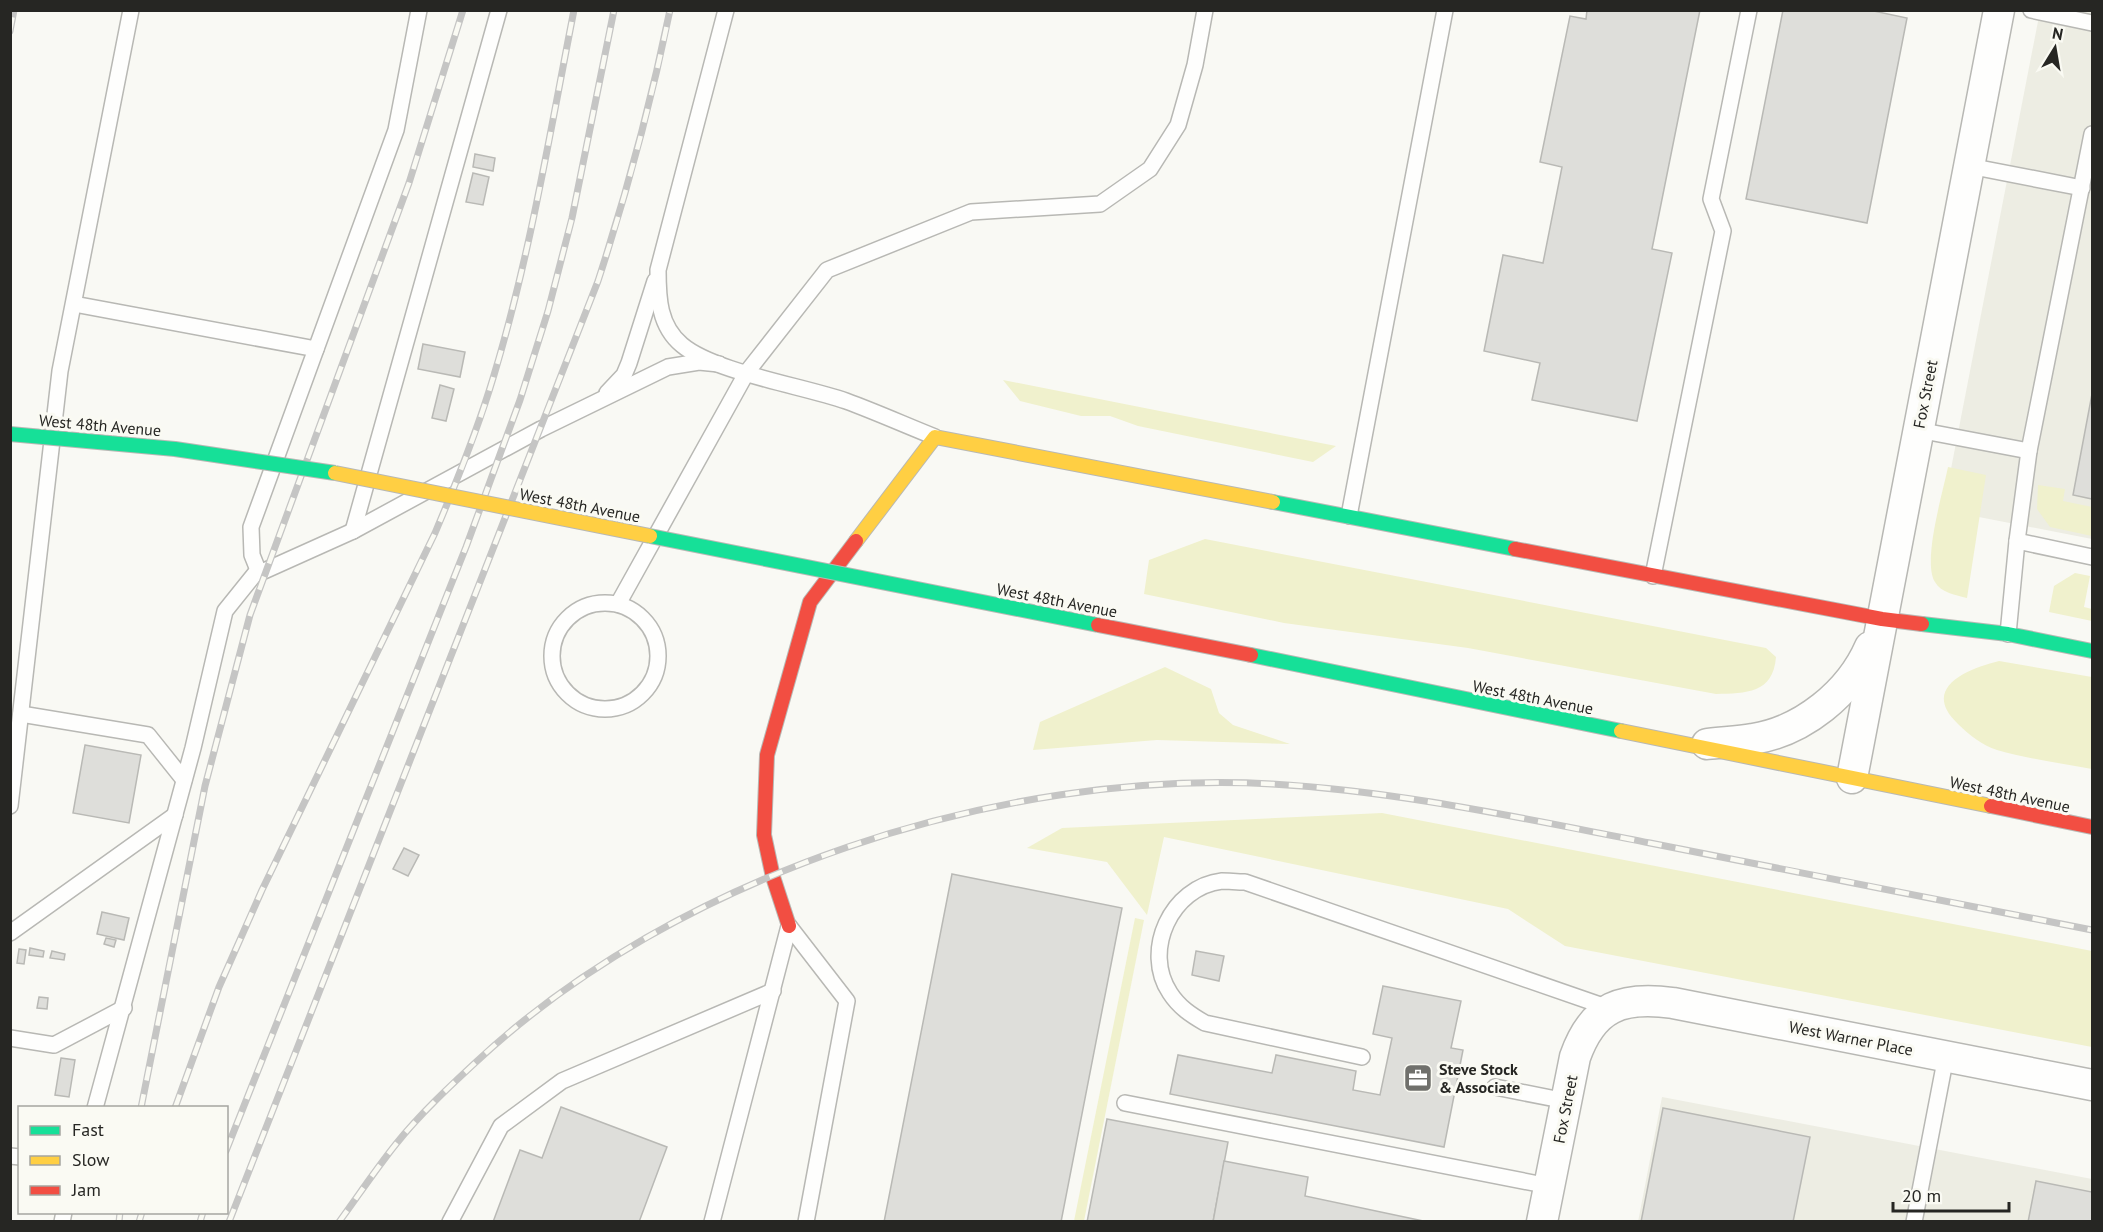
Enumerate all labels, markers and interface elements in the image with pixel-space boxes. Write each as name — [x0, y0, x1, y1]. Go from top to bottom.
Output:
north arrow — [2025, 18, 2085, 78]
text: N — [2051, 22, 2065, 44]
street label: Fox Street — [1909, 357, 1942, 430]
street label: West 48th Avenue — [38, 410, 162, 440]
street label: West 48th Avenue — [518, 483, 642, 527]
street label: West 48th Avenue — [995, 578, 1119, 622]
street label: West 48th Avenue — [1471, 675, 1595, 719]
street label: West 48th Avenue — [1948, 771, 2072, 817]
street label: West Warner Place — [1787, 1016, 1915, 1060]
place label: Steve Stock & Associate — [1439, 1059, 1520, 1097]
office icon: Steve Stock & Associate — [1402, 1062, 1434, 1094]
street label: Fox Street — [1549, 1072, 1582, 1145]
legend — [18, 1106, 228, 1214]
text: Fast — [72, 1118, 104, 1141]
text: Slow — [72, 1148, 110, 1171]
scale bar — [1893, 1175, 2008, 1213]
text: Jam — [71, 1178, 101, 1201]
text: 20 m — [1902, 1184, 1941, 1207]

